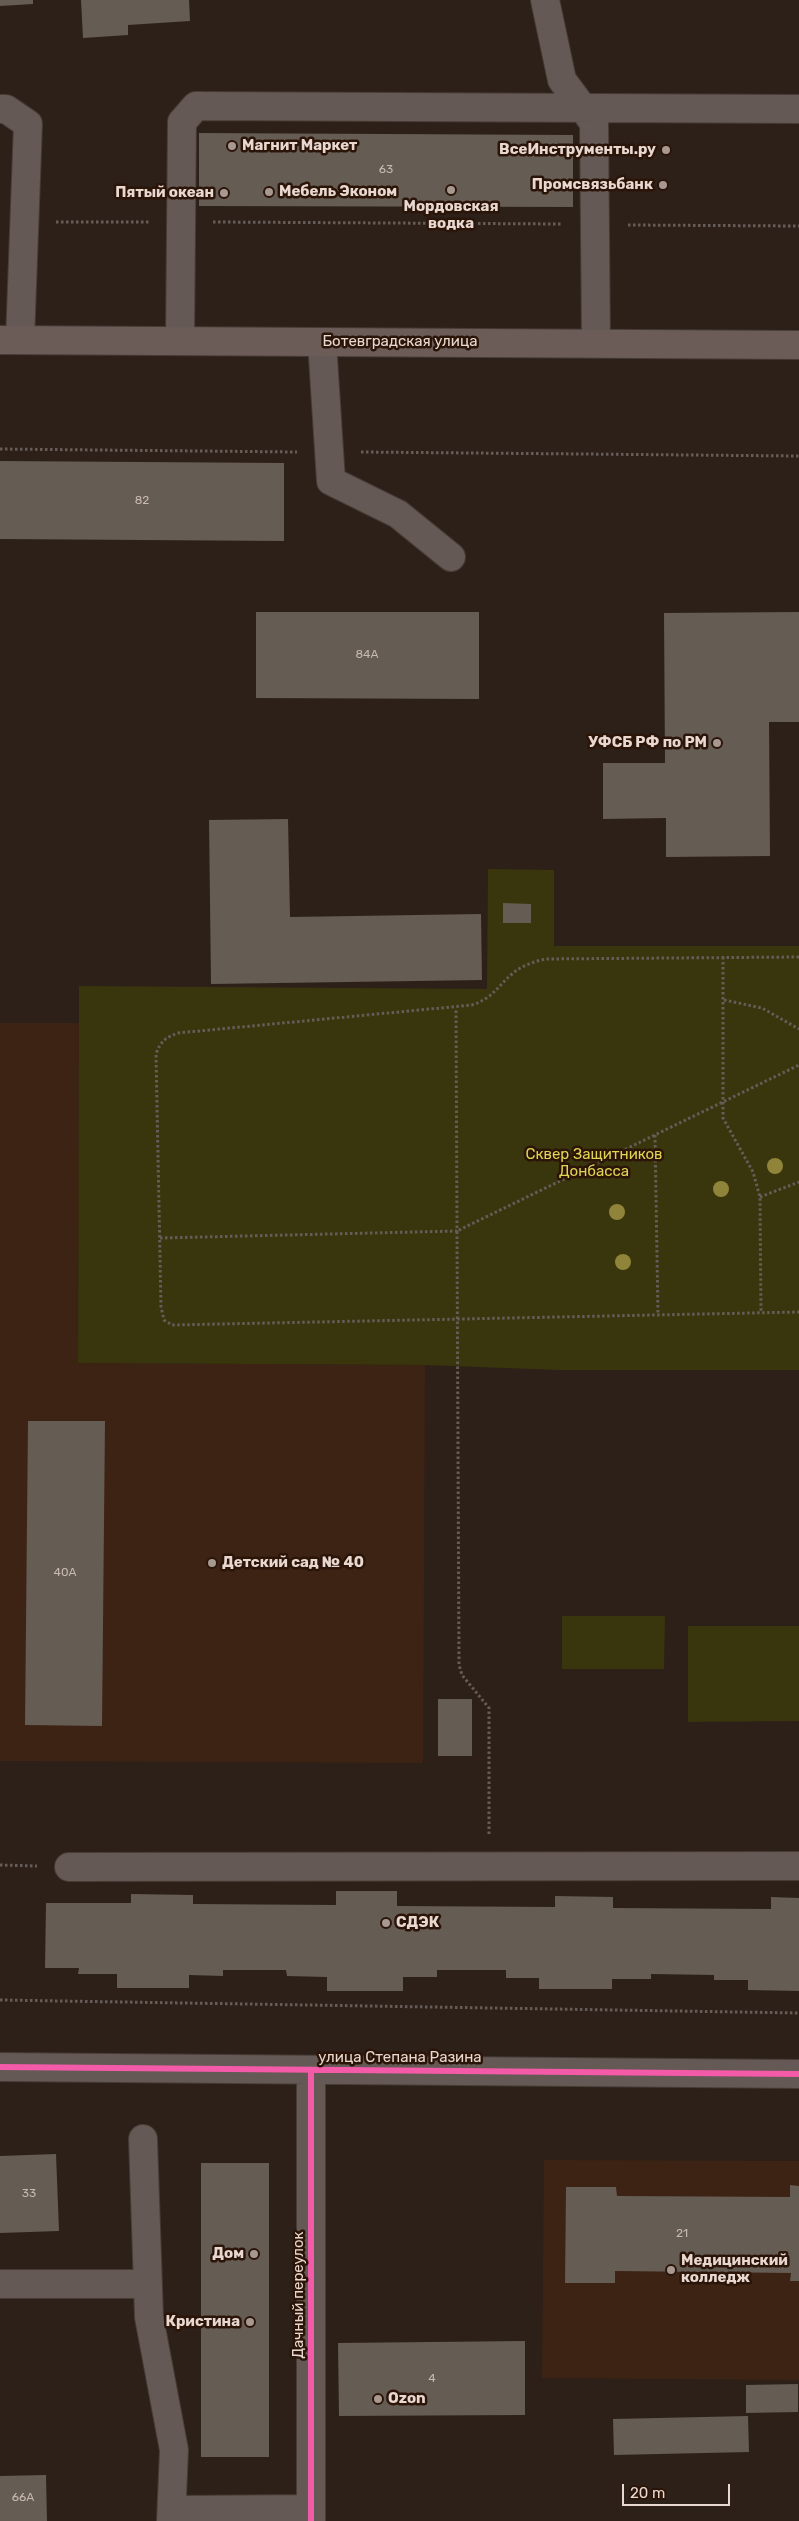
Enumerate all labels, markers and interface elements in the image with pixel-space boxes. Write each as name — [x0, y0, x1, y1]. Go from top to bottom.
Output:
place label: Магнит Маркет — [242, 137, 357, 155]
marker: Магнит Маркет — [226, 140, 238, 152]
place label: ВсеИнструменты.ру — [499, 141, 656, 159]
marker: ВсеИнструменты.ру — [660, 144, 672, 156]
house number: 63 — [379, 163, 393, 177]
place label: Промсвязьбанк — [532, 176, 653, 194]
marker: Промсвязьбанк — [657, 179, 669, 191]
place label: Мебель Эконом — [279, 183, 397, 201]
place label: Пятый океан — [115, 184, 214, 202]
marker: Мордовская водка — [445, 184, 457, 196]
marker: Мебель Эконом — [263, 186, 275, 198]
marker: Пятый океан — [218, 187, 230, 199]
place label: Мордовская водка — [404, 198, 498, 233]
street label: Ботевградская улица — [323, 333, 477, 351]
house number: 82 — [135, 494, 149, 508]
house number: 84А — [355, 648, 379, 662]
place label: УФСБ РФ по РМ — [588, 734, 707, 752]
marker: УФСБ РФ по РМ — [711, 737, 723, 749]
park label: Сквер Защитников Донбасса — [525, 1146, 663, 1181]
place label: Детский сад № 40 — [222, 1554, 364, 1572]
marker: Детский сад № 40 — [206, 1557, 218, 1569]
house number: 40А — [53, 1566, 77, 1580]
place label: СДЭК — [396, 1914, 439, 1932]
marker: СДЭК — [380, 1917, 392, 1929]
street label: улица Степана Разина — [318, 2049, 482, 2067]
house number: 33 — [22, 2187, 36, 2201]
house number: 21 — [676, 2227, 688, 2241]
street label: Дачный переулок — [290, 2231, 308, 2359]
place label: Дом — [212, 2245, 244, 2263]
marker: Дом — [248, 2248, 260, 2260]
place label: Медицинский колледж — [681, 2252, 788, 2287]
marker: Медицинский колледж — [665, 2264, 677, 2276]
place label: Кристина — [165, 2313, 240, 2331]
marker: Кристина — [244, 2316, 256, 2328]
house number: 4 — [428, 2372, 436, 2386]
place label: Ozon — [388, 2390, 426, 2408]
marker: Ozon — [372, 2393, 384, 2405]
scale bar — [624, 2474, 732, 2506]
text: 20 m — [630, 2484, 665, 2502]
house number: 66А — [12, 2491, 34, 2505]

